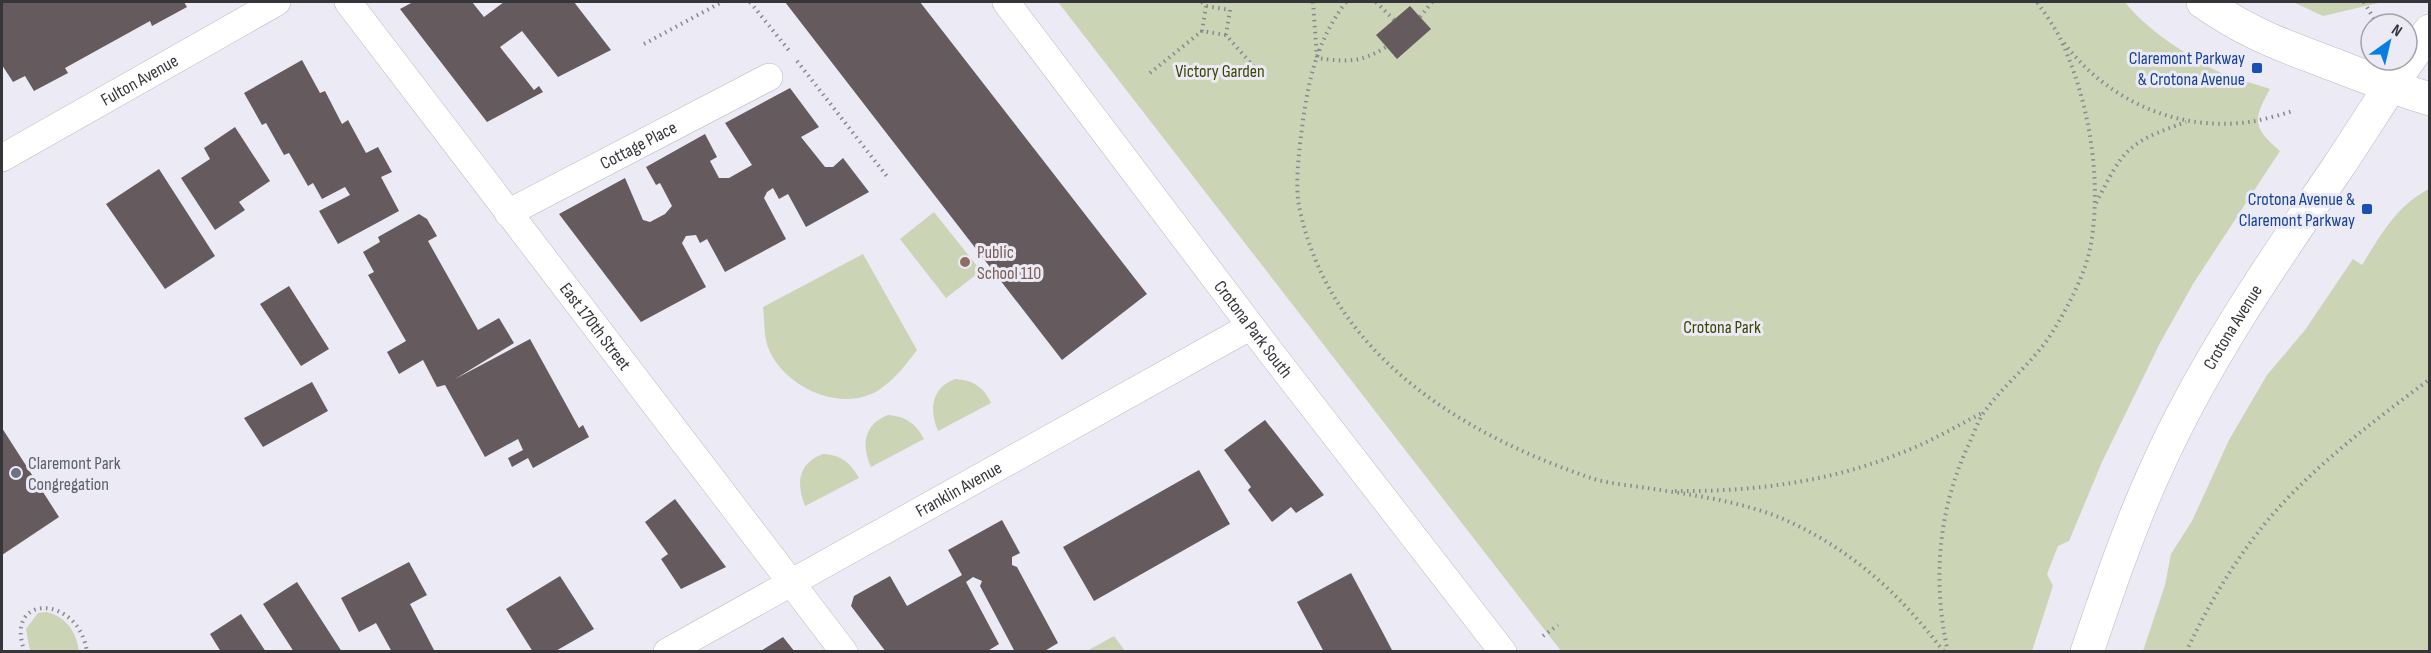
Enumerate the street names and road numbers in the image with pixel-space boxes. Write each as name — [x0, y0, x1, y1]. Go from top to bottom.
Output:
street label: Fulton Avenue — [97, 50, 182, 111]
street label: Cottage Place — [597, 117, 680, 174]
street label: Crotona Park South — [1209, 277, 1297, 382]
street label: East 170th Street — [555, 279, 635, 375]
street label: Crotona Avenue — [2199, 281, 2267, 373]
street label: Franklin Avenue — [912, 457, 1005, 522]

